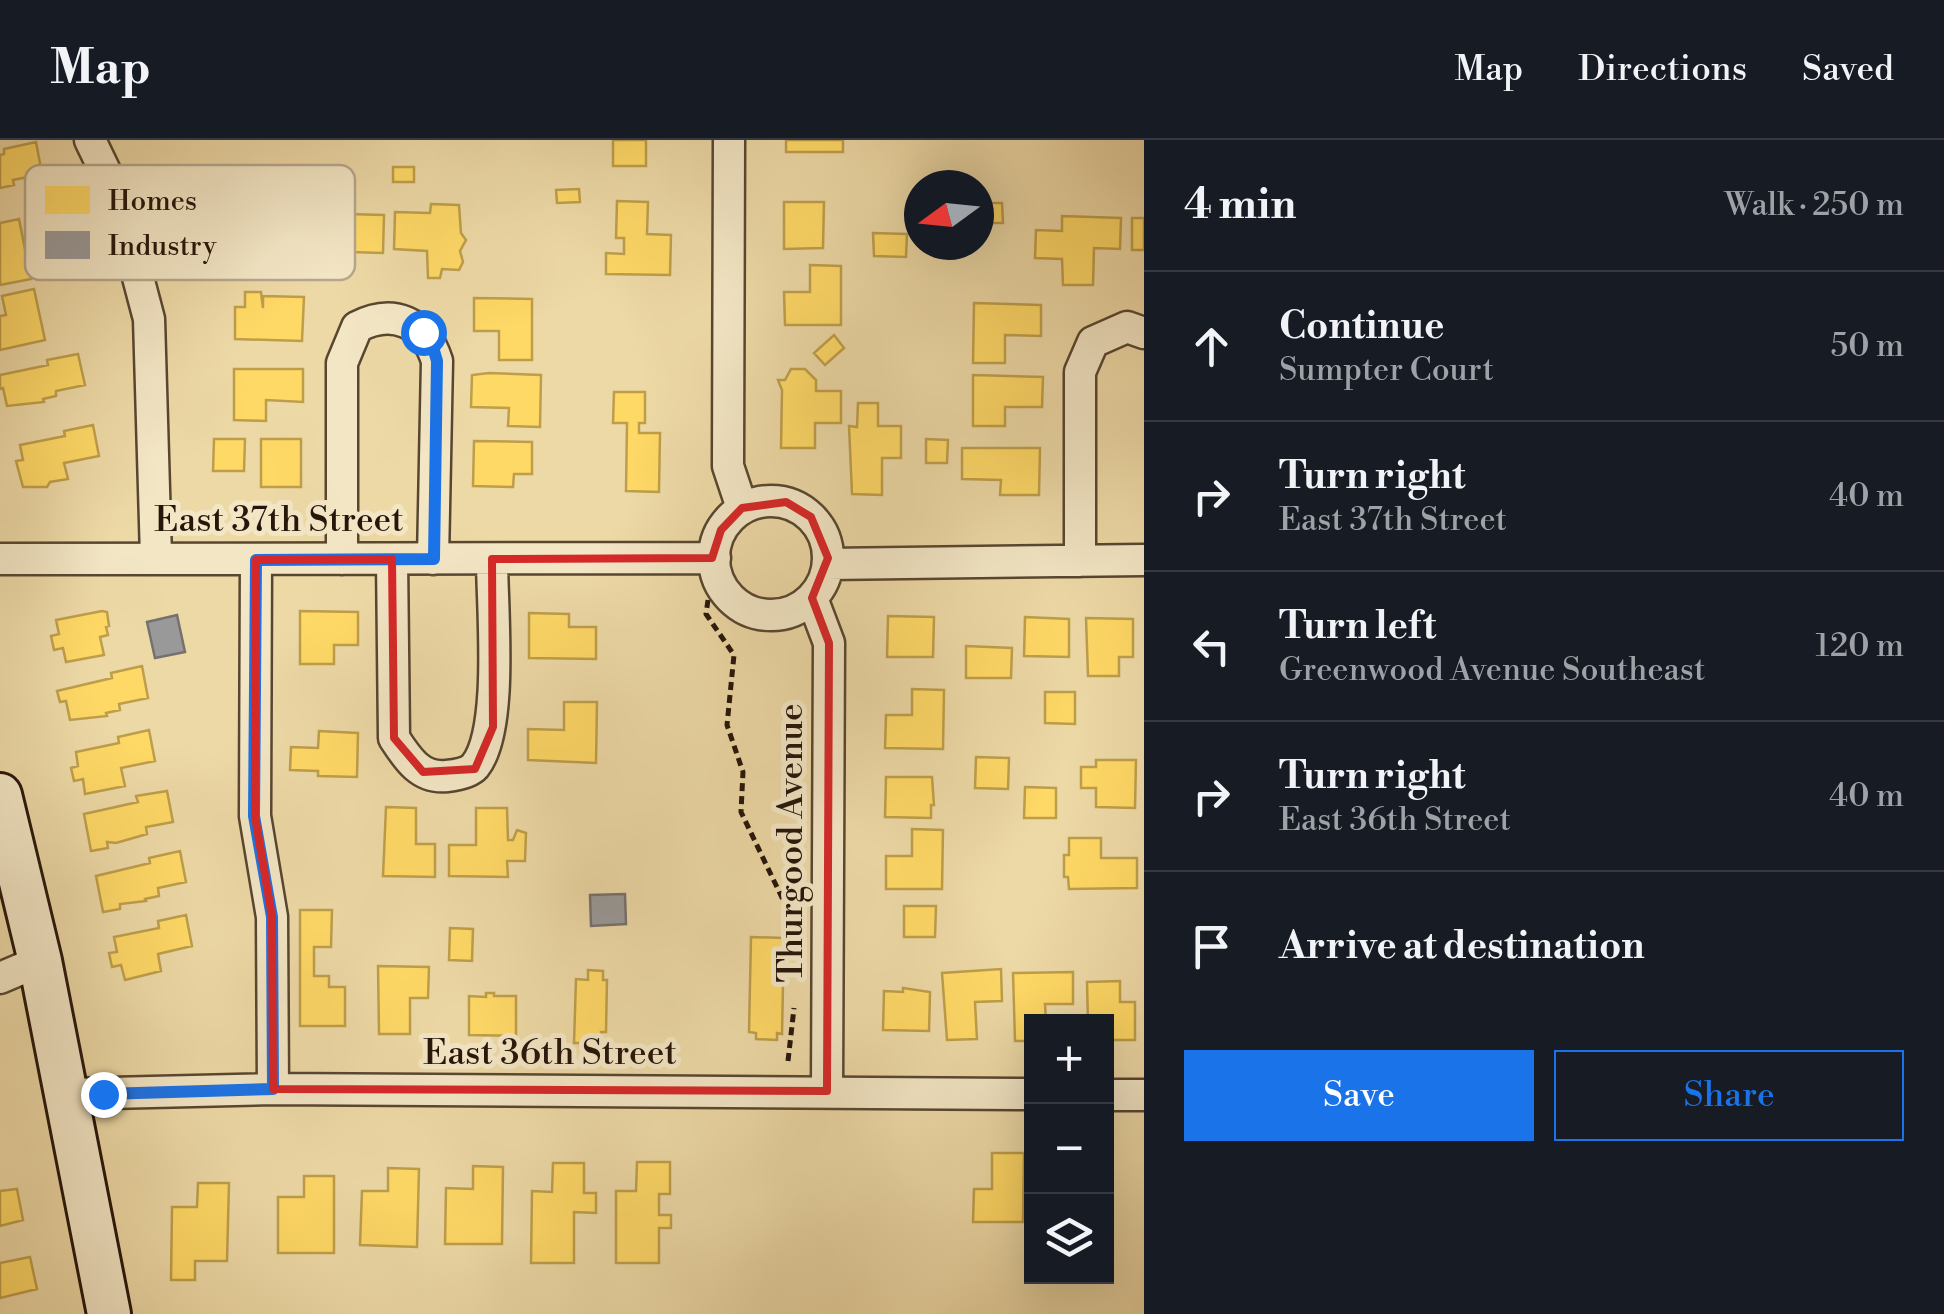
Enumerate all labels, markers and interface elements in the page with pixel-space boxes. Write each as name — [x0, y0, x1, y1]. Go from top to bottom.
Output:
text: Map — [50, 39, 151, 99]
text: Map — [1454, 48, 1523, 91]
text: Directions — [1578, 48, 1747, 91]
text: Saved — [1802, 48, 1894, 91]
legend — [25, 165, 355, 280]
north arrow — [904, 170, 994, 260]
text: 4 min — [1184, 179, 1296, 232]
text: Homes — [108, 184, 197, 219]
text: Walk · 250 m — [1724, 185, 1904, 225]
text: Industry — [108, 229, 217, 264]
text: Continue — [1279, 303, 1444, 350]
route start — [401, 310, 447, 356]
icon: ahead — [1184, 319, 1239, 374]
text: 50 m — [1831, 326, 1904, 366]
text: Sumpter Court — [1279, 350, 1494, 390]
text: Turn right — [1279, 453, 1465, 500]
icon: right — [1184, 469, 1239, 524]
text: 40 m — [1829, 476, 1904, 516]
street label: East 37th Street — [154, 499, 404, 542]
text: East 37th Street — [1279, 500, 1507, 540]
text: Turn left — [1279, 603, 1436, 650]
icon: left — [1184, 619, 1239, 674]
text: 120 m — [1815, 626, 1904, 666]
text: Greenwood Avenue Southeast — [1279, 650, 1705, 690]
street label: Thurgood Avenue — [770, 703, 813, 983]
text: Turn right — [1279, 753, 1465, 800]
icon: right — [1184, 769, 1239, 824]
text: 40 m — [1829, 776, 1904, 816]
text: East 36th Street — [1279, 800, 1511, 840]
icon: arrive — [1184, 919, 1239, 974]
text: Arrive at destination — [1279, 923, 1645, 970]
map controls — [1024, 1014, 1114, 1284]
button: + — [1024, 1014, 1114, 1104]
street label: East 36th Street — [423, 1032, 677, 1075]
button: Save — [1184, 1050, 1534, 1141]
button: Share — [1554, 1050, 1904, 1141]
route end — [81, 1072, 127, 1118]
button: − — [1024, 1104, 1114, 1194]
button: layers — [1024, 1194, 1114, 1284]

